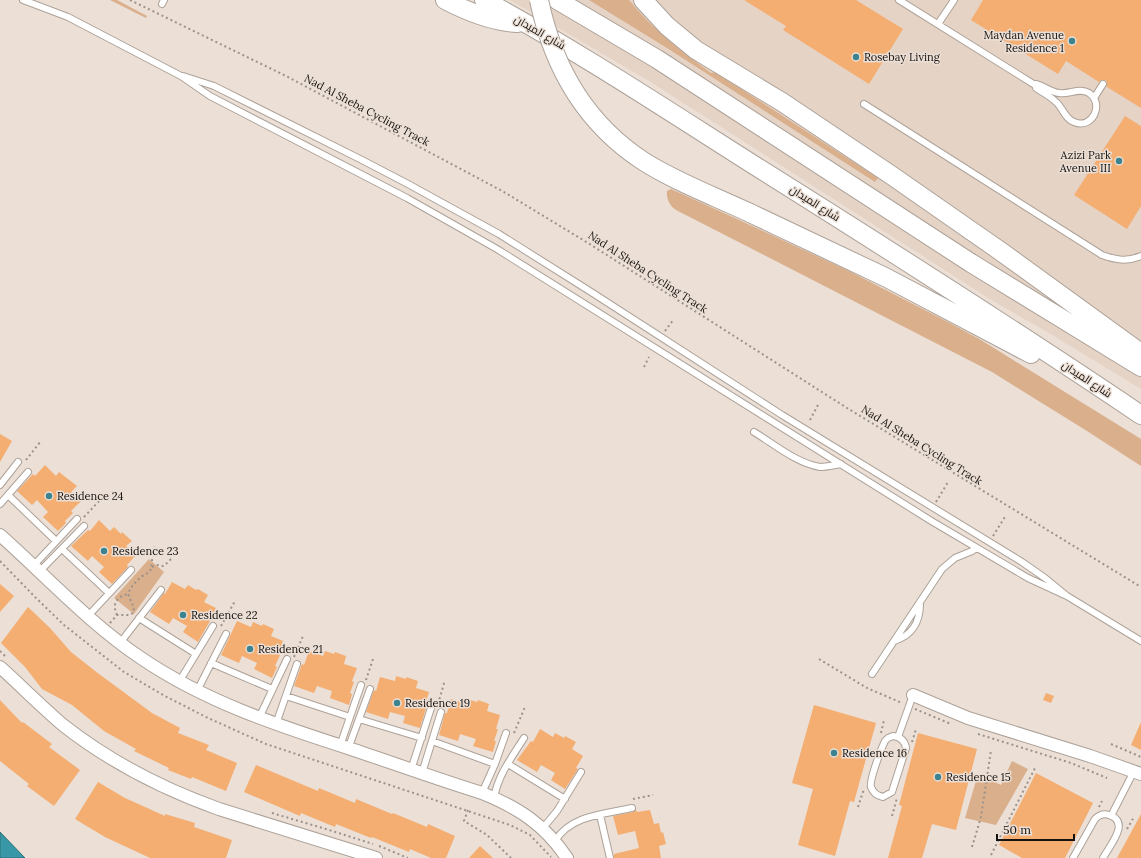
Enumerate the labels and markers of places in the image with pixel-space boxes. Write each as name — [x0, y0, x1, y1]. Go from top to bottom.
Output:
place label: Maydan Avenue Residence 1 — [983, 28, 1064, 55]
marker: Maydan Avenue Residence 1 — [1067, 36, 1077, 46]
place label: Rosebay Living — [864, 50, 941, 64]
marker: Rosebay Living — [851, 52, 861, 62]
place label: Azizi Park Avenue III — [1059, 148, 1111, 175]
marker: Azizi Park Avenue III — [1114, 156, 1124, 166]
place label: Residence 24 — [57, 489, 124, 503]
marker: Residence 24 — [44, 491, 54, 501]
place label: Residence 23 — [112, 544, 179, 558]
marker: Residence 23 — [99, 546, 109, 556]
place label: Residence 22 — [191, 608, 258, 622]
marker: Residence 22 — [178, 610, 188, 620]
place label: Residence 21 — [258, 642, 323, 656]
marker: Residence 21 — [245, 644, 255, 654]
place label: Residence 19 — [405, 696, 470, 710]
marker: Residence 19 — [392, 698, 402, 708]
place label: Residence 16 — [842, 746, 907, 760]
marker: Residence 16 — [829, 748, 839, 758]
place label: Residence 15 — [946, 770, 1011, 784]
marker: Residence 15 — [933, 772, 943, 782]

